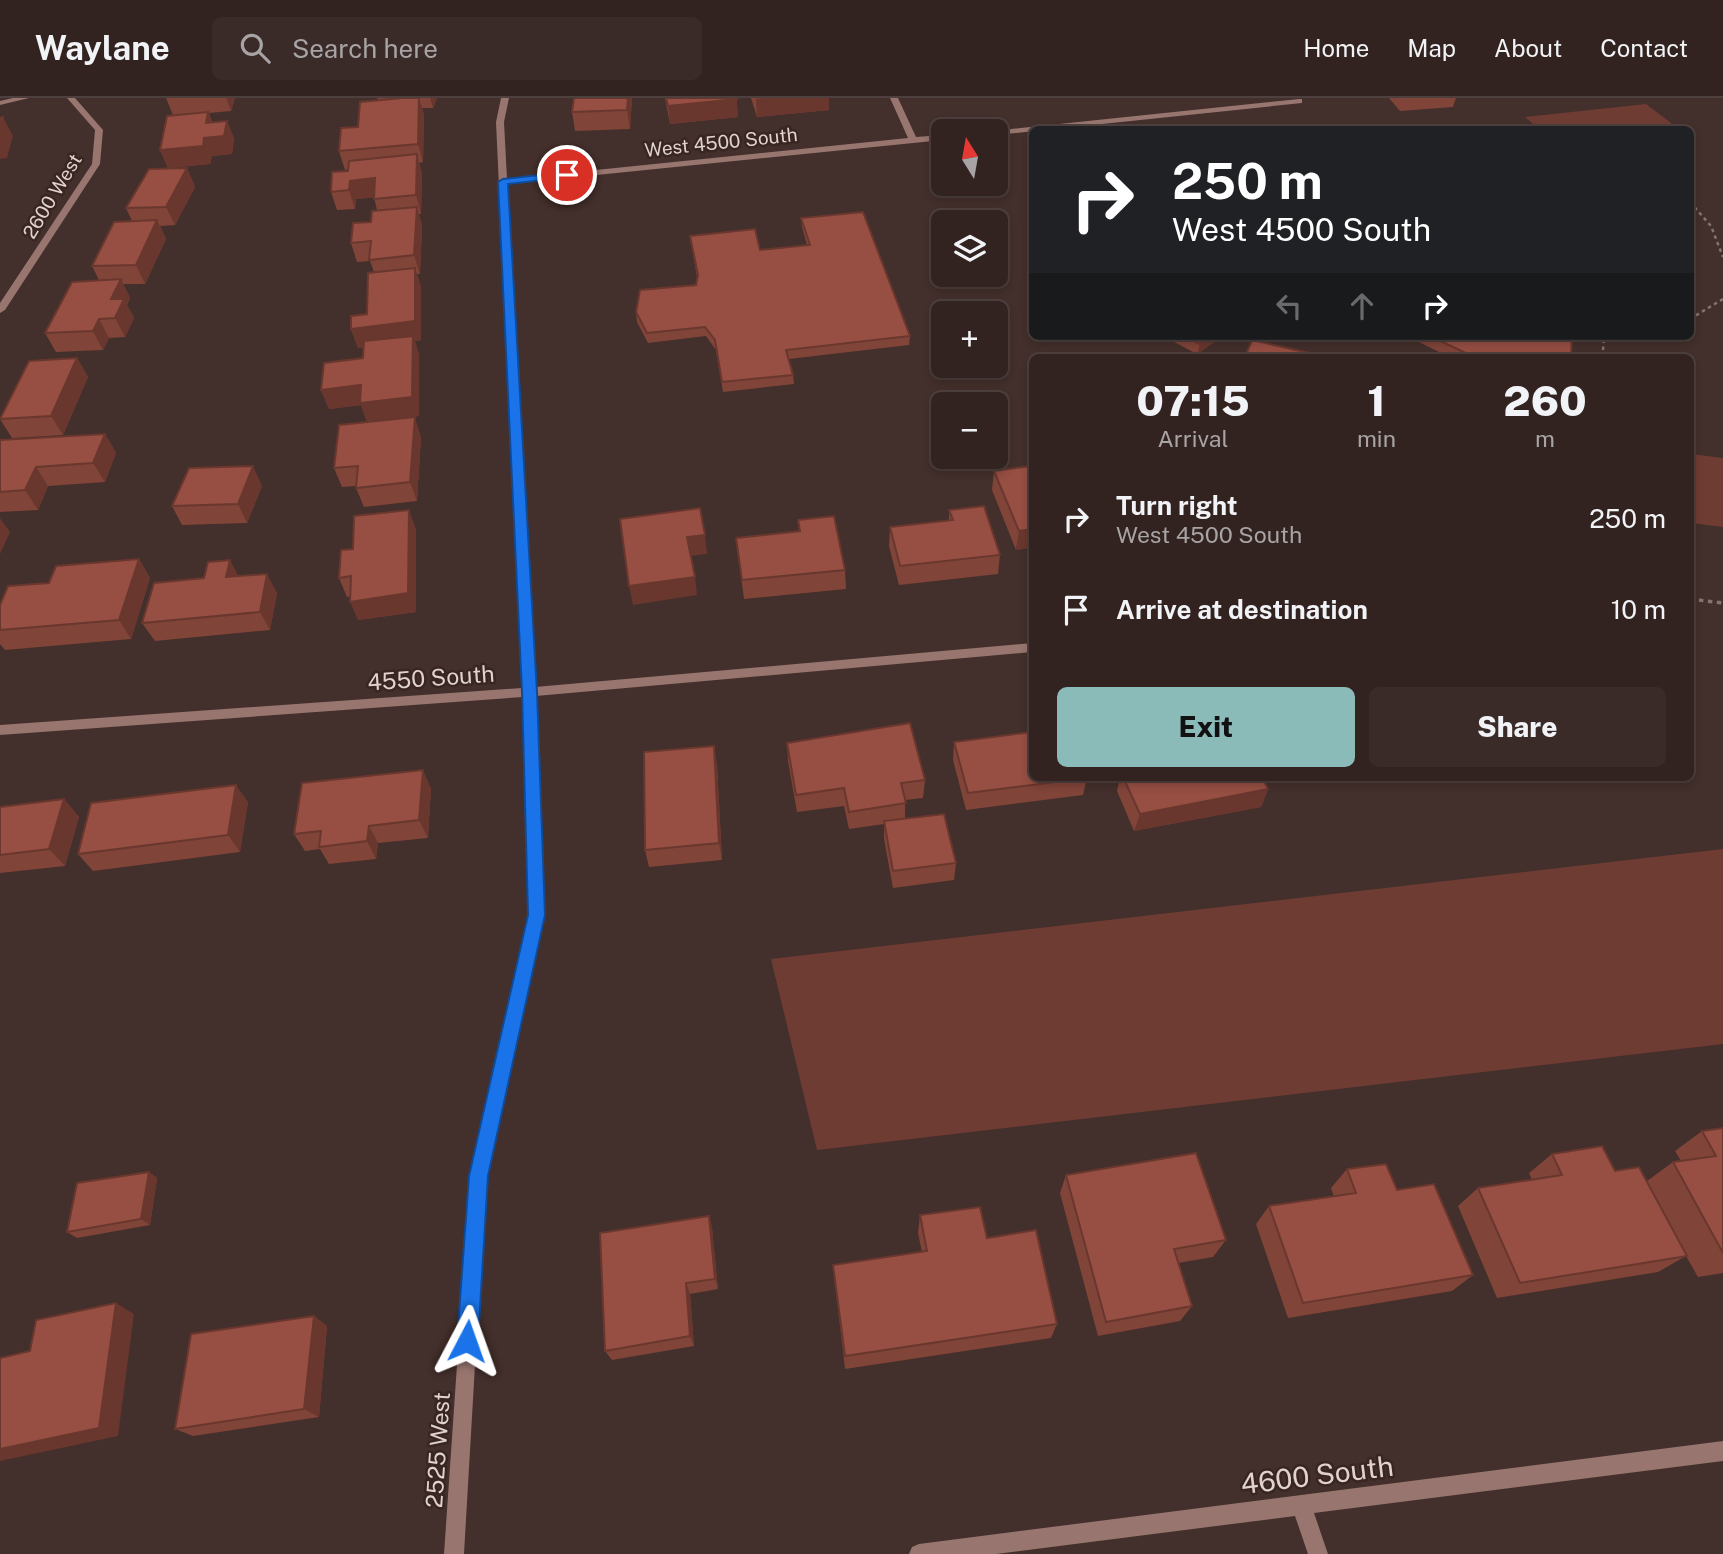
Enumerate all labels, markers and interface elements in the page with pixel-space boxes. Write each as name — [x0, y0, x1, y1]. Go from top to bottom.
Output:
search box — [212, 17, 702, 80]
text: Waylane — [35, 29, 170, 67]
icon: search — [236, 29, 274, 67]
text: Search here — [292, 33, 438, 64]
text: Home — [1303, 34, 1369, 62]
text: Map — [1407, 34, 1456, 62]
text: About — [1494, 34, 1562, 62]
text: Contact — [1600, 34, 1688, 62]
north arrow — [931, 119, 1008, 196]
map controls — [931, 119, 1008, 469]
street label: West 4500 South — [643, 123, 799, 161]
pin — [537, 145, 597, 205]
street label: 2600 West — [18, 150, 86, 242]
text: 250 m — [1172, 152, 1323, 210]
icon: right — [1057, 154, 1148, 245]
icon: arrive — [548, 156, 586, 194]
button: layers — [931, 210, 1008, 287]
text: West 4500 South — [1172, 211, 1431, 248]
icon: left — [1270, 287, 1308, 325]
icon: ahead — [1343, 287, 1381, 325]
icon: right — [1416, 287, 1454, 325]
button: + — [931, 301, 1008, 378]
text: 07:15 — [1136, 376, 1250, 425]
text: 1 — [1367, 376, 1386, 425]
text: 260 — [1503, 376, 1587, 425]
button: − — [931, 392, 1008, 469]
text: Arrival — [1157, 425, 1228, 452]
text: min — [1357, 425, 1396, 452]
text: m — [1535, 425, 1555, 452]
text: Turn right — [1116, 490, 1238, 521]
icon: right — [1057, 500, 1095, 538]
text: 250 m — [1589, 503, 1666, 534]
text: West 4500 South — [1116, 521, 1302, 548]
icon: arrive — [1057, 591, 1095, 629]
text: Arrive at destination — [1116, 594, 1368, 625]
text: 10 m — [1611, 594, 1666, 625]
street label: 4550 South — [367, 660, 495, 695]
button: Exit — [1057, 687, 1355, 767]
button: Share — [1369, 687, 1666, 767]
position arrow — [430, 1304, 504, 1378]
street label: 2525 West — [420, 1391, 455, 1509]
street label: 4600 South — [1239, 1449, 1395, 1500]

